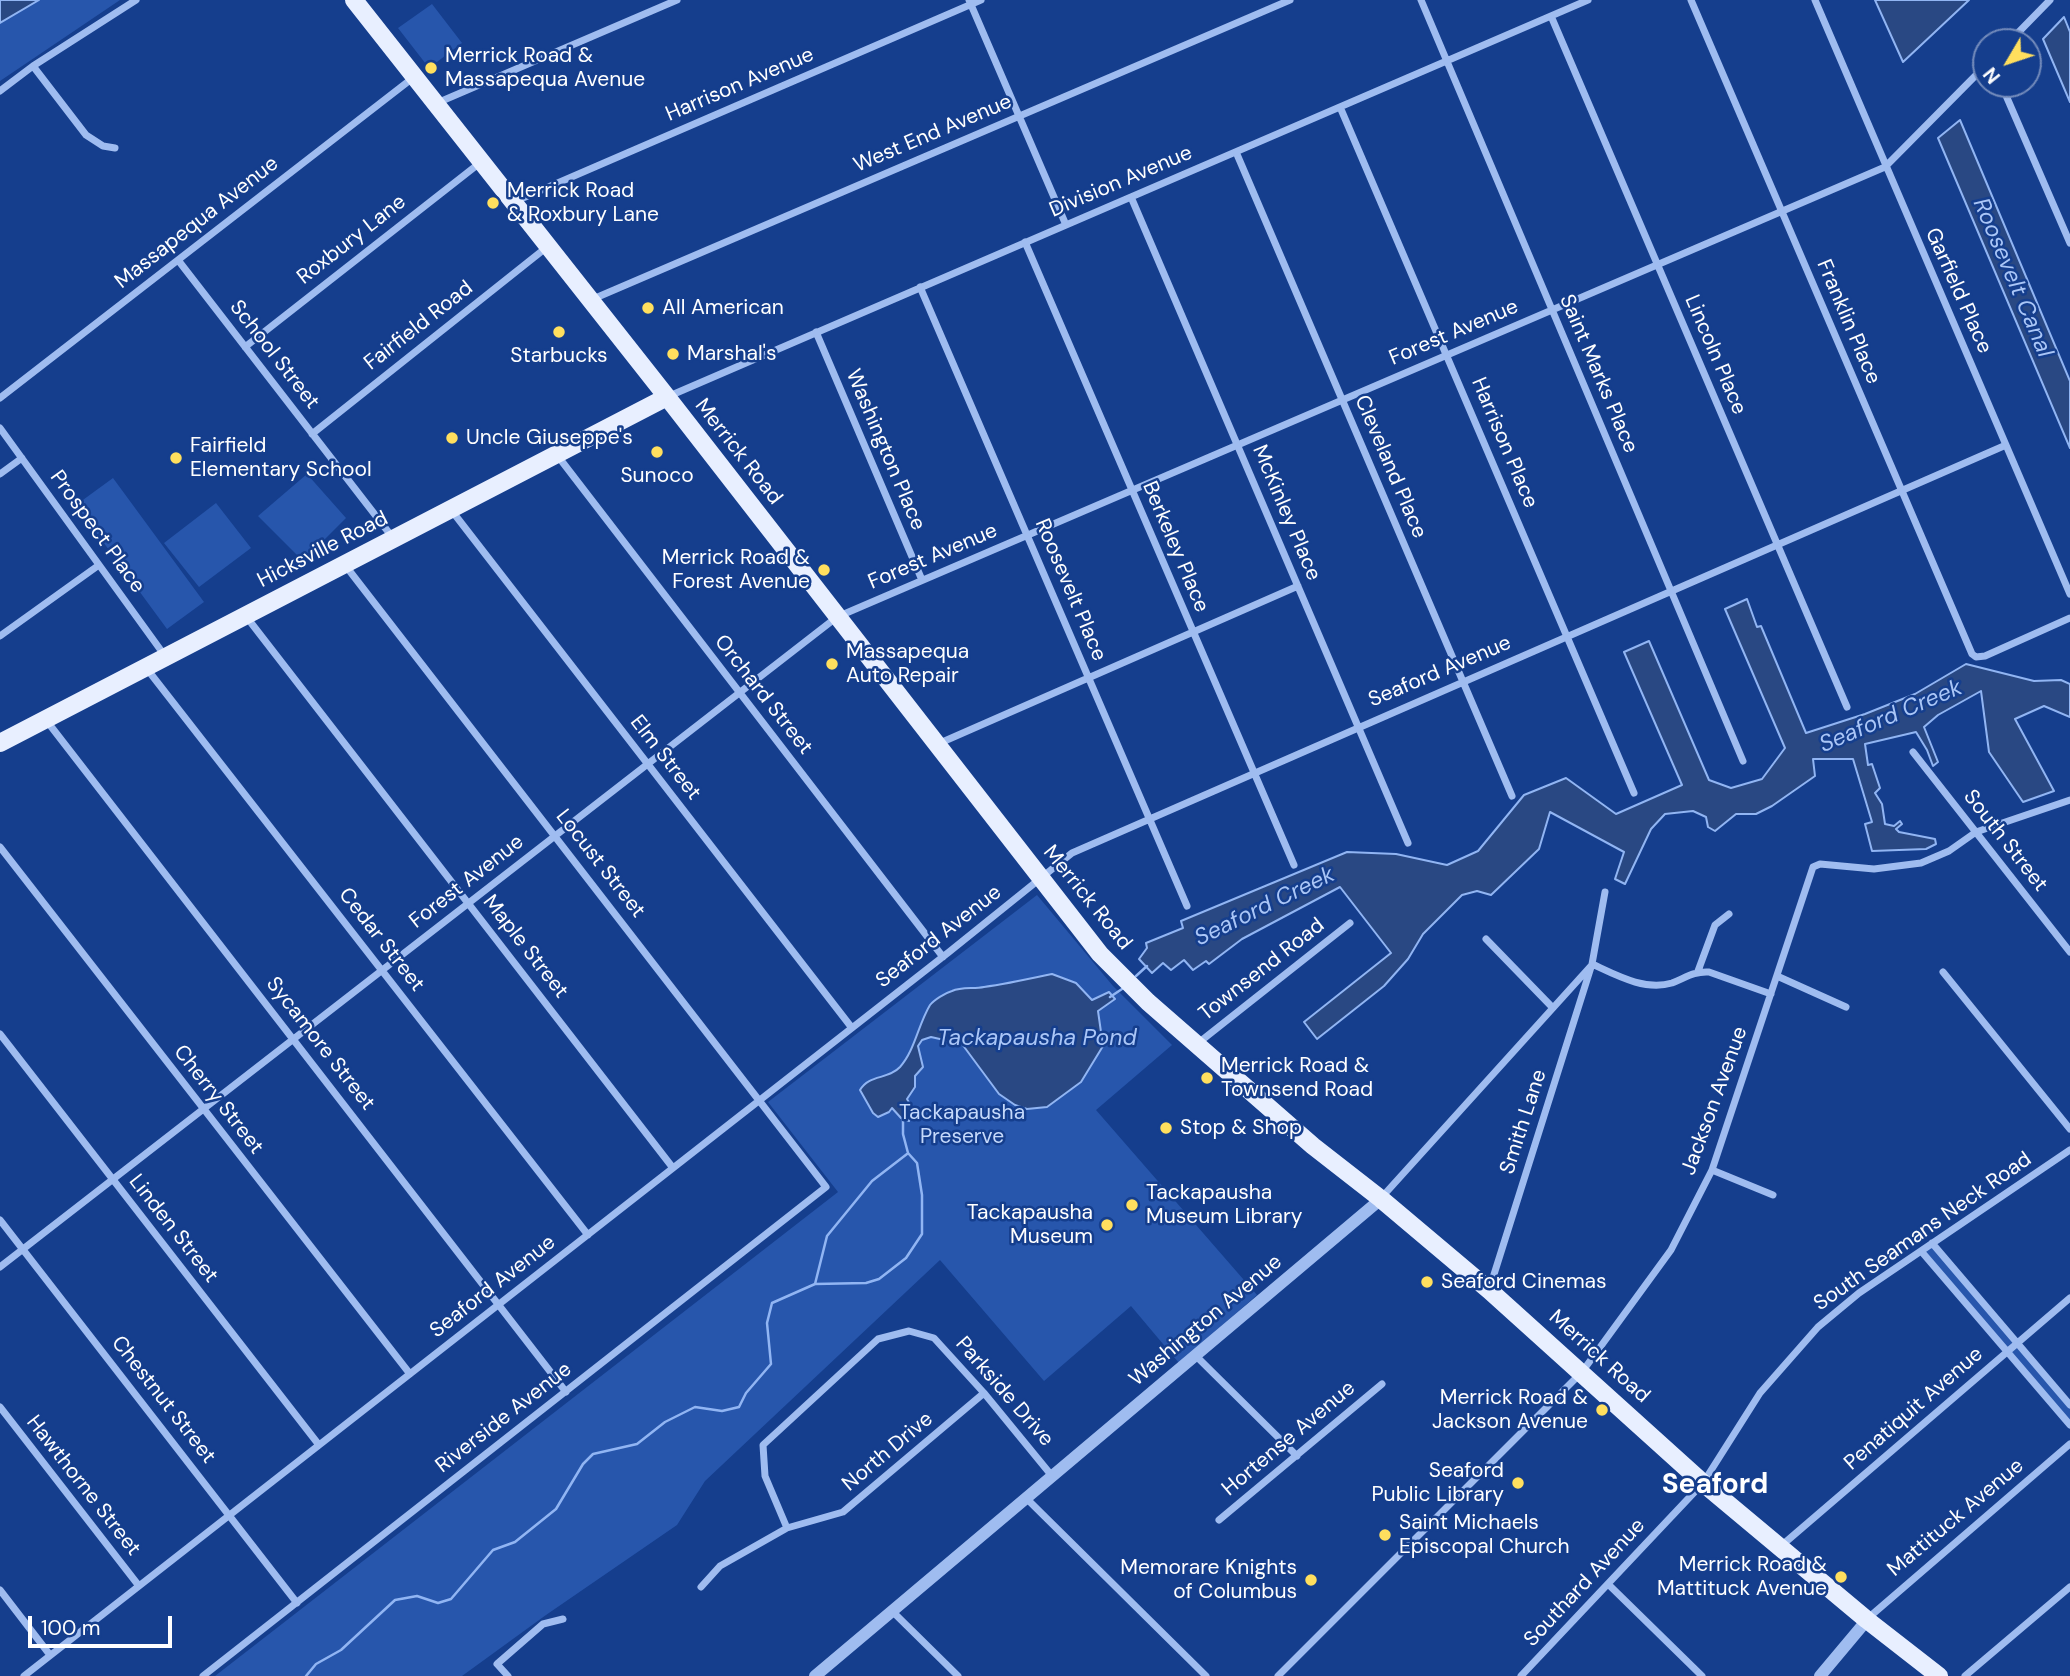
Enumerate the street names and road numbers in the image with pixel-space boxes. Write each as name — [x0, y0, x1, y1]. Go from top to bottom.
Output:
street label: Harrison Avenue — [662, 42, 818, 128]
street label: West End Avenue — [850, 89, 1016, 179]
street label: Division Avenue — [1046, 141, 1196, 223]
street label: Massapequa Avenue — [110, 151, 284, 295]
street label: Roxbury Lane — [293, 190, 411, 290]
street label: Garfield Place — [1919, 224, 1997, 358]
street label: Franklin Place — [1810, 256, 1886, 388]
street label: Fairfield Road — [360, 276, 478, 376]
street label: Saint Marks Place — [1553, 291, 1643, 457]
street label: Lincoln Place — [1679, 292, 1751, 418]
street label: Forest Avenue — [1386, 294, 1522, 372]
street label: School Street — [224, 296, 324, 414]
street label: Washington Place — [840, 366, 930, 534]
street label: Harrison Place — [1465, 374, 1543, 512]
street label: Cleveland Place — [1349, 392, 1431, 542]
street label: Merrick Road — [689, 394, 787, 510]
street label: McKinley Place — [1246, 441, 1326, 585]
street label: Prospect Place — [44, 466, 150, 598]
street label: Berkeley Place — [1136, 478, 1214, 616]
street label: Hicksville Road — [253, 506, 393, 594]
street label: Roosevelt Place — [1029, 515, 1111, 665]
street label: Forest Avenue — [865, 518, 1001, 596]
street label: Orchard Street — [709, 630, 817, 760]
street label: Seaford Avenue — [1365, 631, 1515, 713]
street label: Elm Street — [624, 711, 706, 805]
street label: South Street — [1957, 785, 2053, 897]
street label: Locust Street — [550, 805, 650, 923]
street label: Forest Avenue — [405, 830, 529, 934]
street label: Merrick Road — [1037, 841, 1137, 955]
street label: Seaford Avenue — [871, 880, 1007, 994]
street label: Cedar Street — [333, 883, 429, 997]
street label: Maple Street — [477, 890, 573, 1004]
street label: Townsend Road — [1194, 913, 1330, 1027]
street label: Sycamore Street — [260, 972, 380, 1116]
street label: Jackson Avenue — [1676, 1023, 1754, 1179]
street label: Cherry Street — [168, 1040, 268, 1160]
street label: Smith Lane — [1495, 1067, 1553, 1177]
street label: South Seamans Neck Road — [1809, 1147, 2037, 1317]
street label: Linden Street — [123, 1170, 223, 1288]
street label: Seaford Avenue — [425, 1230, 561, 1344]
street label: Washington Avenue — [1125, 1250, 1287, 1392]
street label: Merrick Road — [1543, 1305, 1655, 1409]
street label: Chestnut Street — [105, 1331, 221, 1469]
street label: Parkside Drive — [950, 1332, 1058, 1452]
street label: Penatiquit Avenue — [1840, 1342, 1988, 1476]
street label: Riverside Avenue — [431, 1357, 577, 1479]
street label: Hortense Avenue — [1217, 1376, 1361, 1502]
street label: North Drive — [838, 1407, 938, 1497]
street label: Hawthorne Street — [20, 1411, 146, 1561]
street label: Mattituck Avenue — [1883, 1454, 2029, 1582]
street label: Southard Avenue — [1519, 1514, 1651, 1652]

